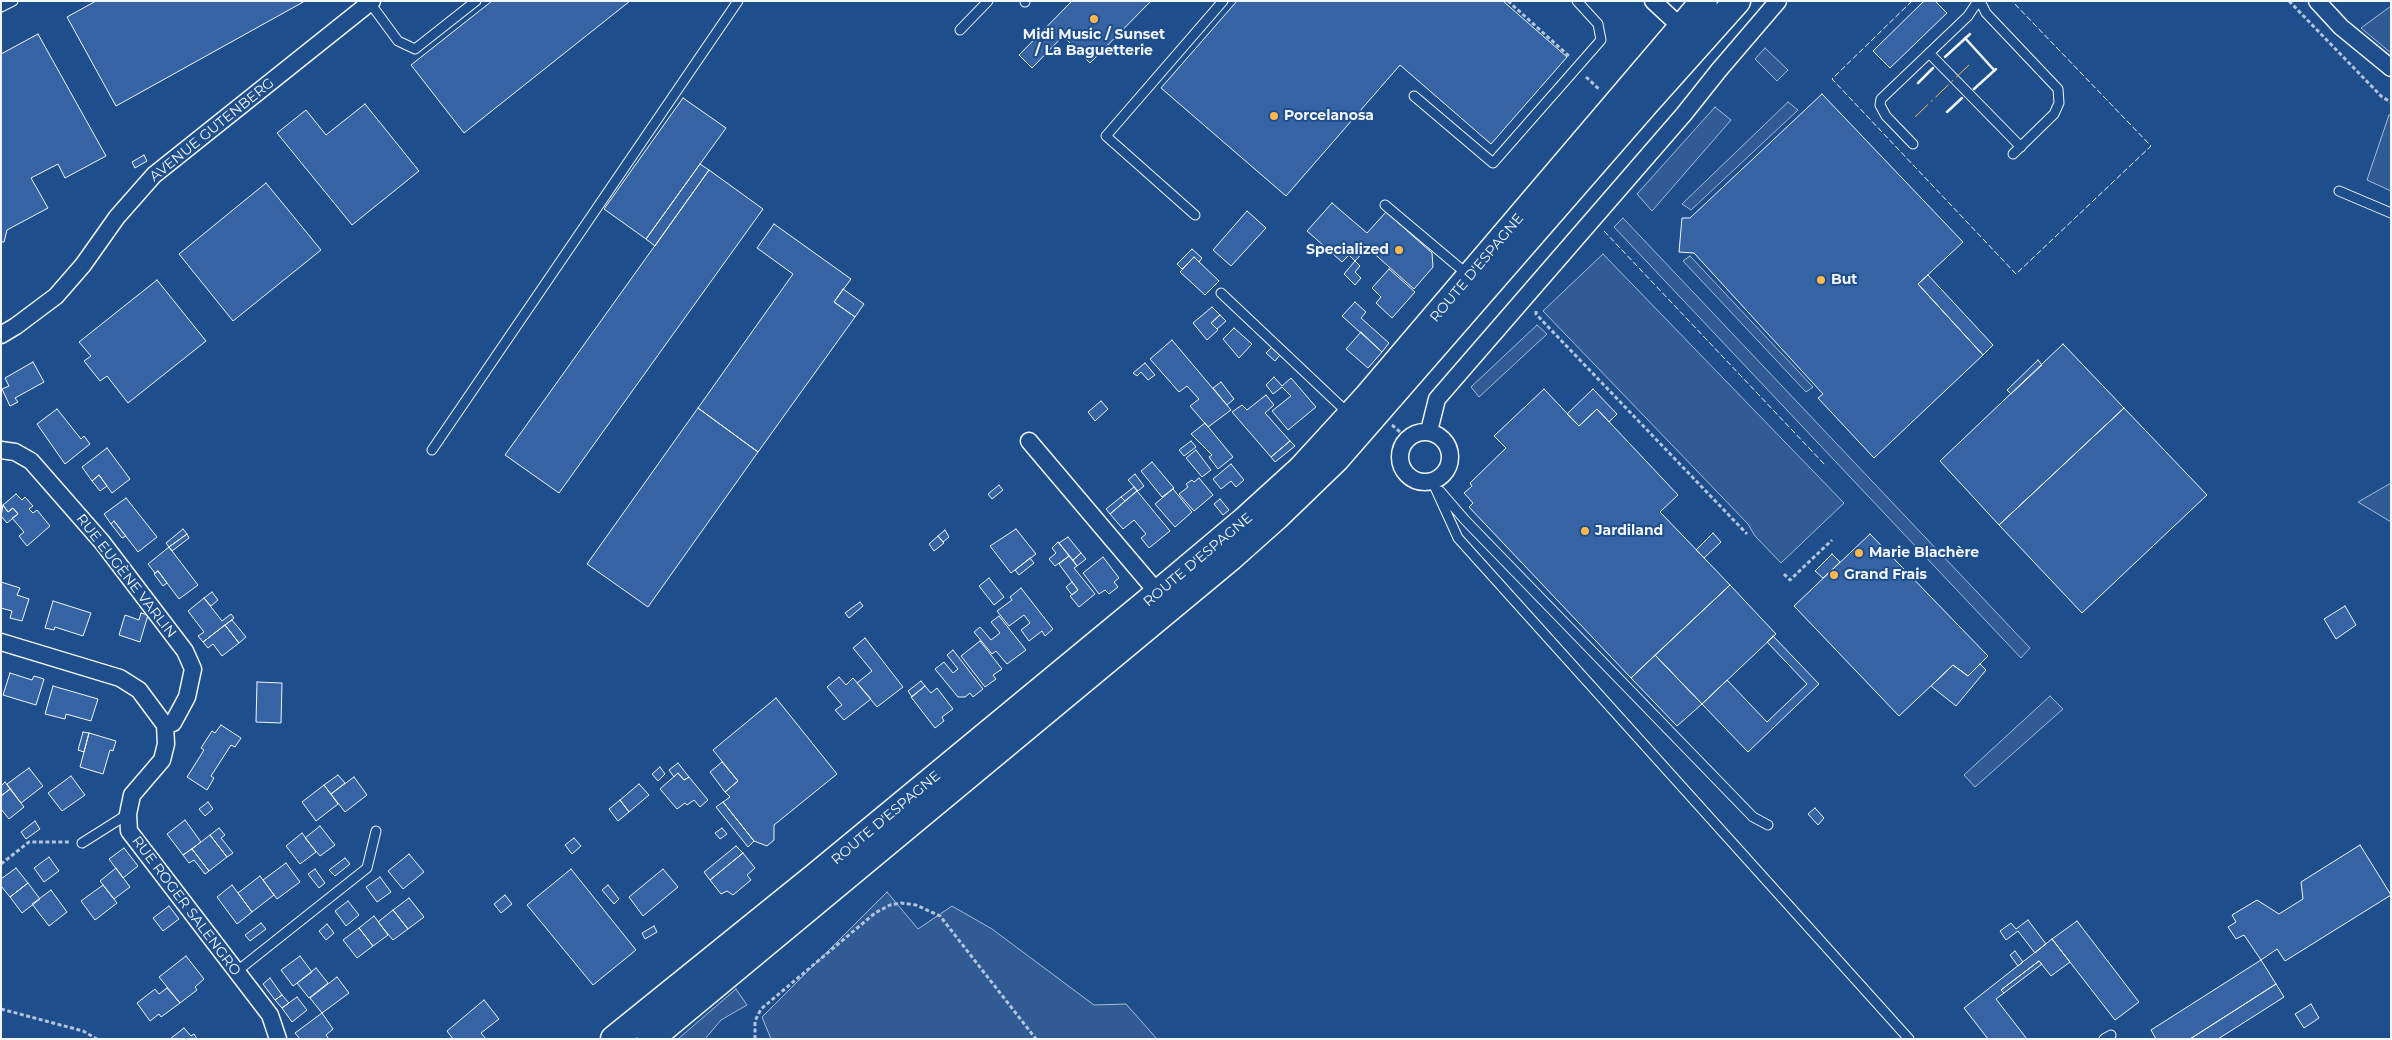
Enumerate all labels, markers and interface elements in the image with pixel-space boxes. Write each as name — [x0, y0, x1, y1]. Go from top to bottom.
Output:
marker: Midi Music / Sunset / La Baguetterie — [1088, 13, 1100, 25]
place label: Midi Music / Sunset / La Baguetterie — [1023, 27, 1165, 59]
street label: AVENUE GUTENBERG — [146, 75, 278, 185]
place label: Porcelanosa — [1284, 108, 1374, 124]
marker: Porcelanosa — [1268, 110, 1280, 122]
street label: ROUTE D'ESPAGNE — [1427, 210, 1527, 326]
place label: Specialized — [1306, 242, 1389, 258]
marker: Specialized — [1393, 244, 1405, 256]
place label: But — [1831, 272, 1857, 288]
marker: But — [1815, 274, 1827, 286]
street label: ROUTE D'ESPAGNE — [1140, 510, 1256, 610]
street label: RUE EUGÈNE VARLIN — [72, 511, 180, 641]
place label: Jardiland — [1595, 523, 1663, 539]
marker: Jardiland — [1579, 525, 1591, 537]
place label: Marie Blachère — [1869, 545, 1979, 561]
marker: Marie Blachère — [1853, 547, 1865, 559]
place label: Grand Frais — [1844, 567, 1927, 583]
marker: Grand Frais — [1828, 569, 1840, 581]
street label: ROUTE D'ESPAGNE — [828, 768, 944, 868]
street label: RUE ROGER SALENGRO — [128, 833, 244, 979]

